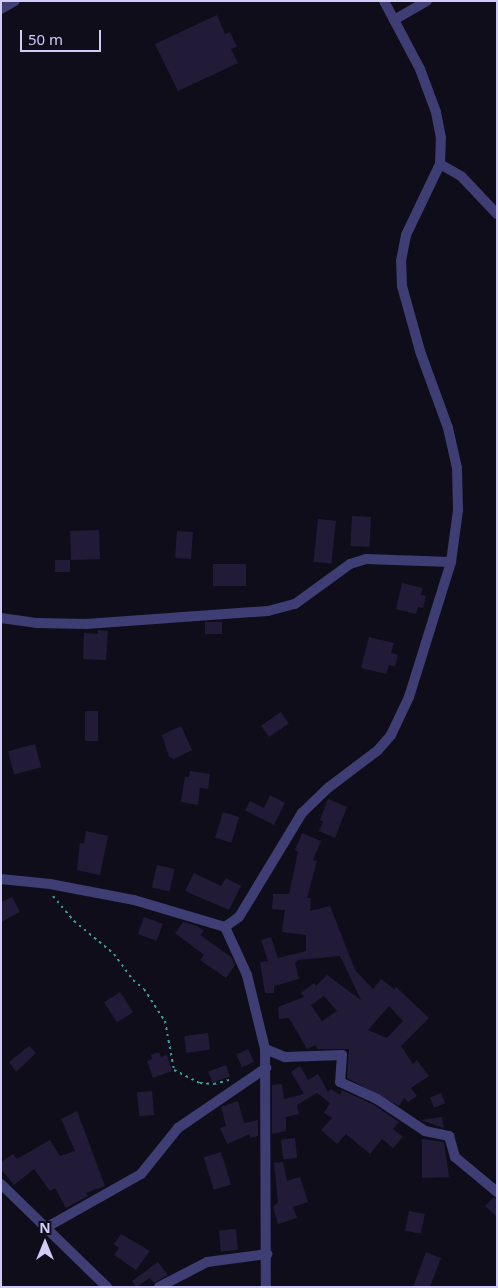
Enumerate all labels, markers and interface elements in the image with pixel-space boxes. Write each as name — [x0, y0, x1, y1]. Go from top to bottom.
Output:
scale bar — [22, 20, 104, 52]
text: 50 m — [28, 29, 63, 49]
north arrow — [20, 1218, 70, 1268]
text: N — [39, 1218, 51, 1237]

